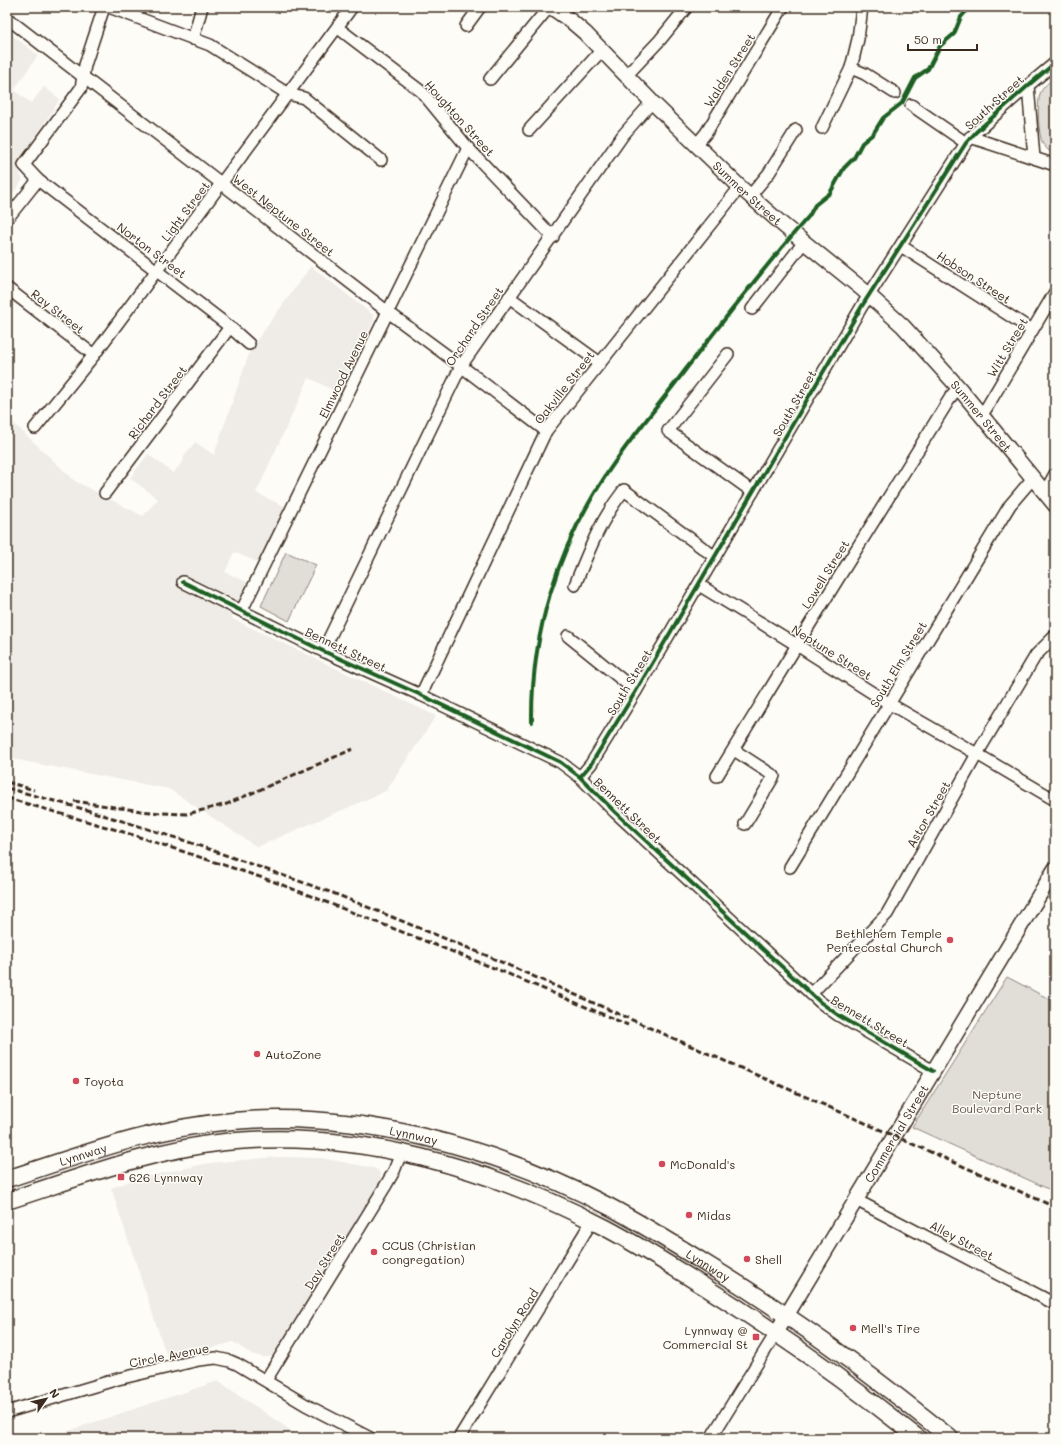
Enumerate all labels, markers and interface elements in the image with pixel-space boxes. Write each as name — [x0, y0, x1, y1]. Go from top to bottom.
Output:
scale bar — [908, 26, 977, 52]
street label: Walden Street — [700, 30, 758, 110]
text: 50 m — [914, 31, 942, 47]
street label: South Street — [961, 71, 1027, 133]
street label: Houghton Street — [422, 77, 498, 159]
street label: Summer Street — [710, 157, 785, 229]
street label: West Neptune Street — [230, 170, 338, 260]
street label: Light Street — [157, 178, 213, 244]
street label: Norton Street — [114, 219, 190, 281]
street label: Hobson Street — [934, 247, 1014, 307]
street label: Orchard Street — [442, 283, 506, 369]
street label: Ray Street — [28, 285, 88, 337]
street label: Witt Street — [983, 314, 1031, 380]
street label: Elmwood Avenue — [315, 327, 371, 421]
street label: Oakville Street — [530, 347, 598, 427]
street label: Richard Street — [124, 362, 190, 442]
street label: South Street — [768, 367, 820, 439]
street label: Summer Street — [948, 377, 1016, 455]
street label: Lowell Street — [797, 537, 853, 611]
street label: South Elm Street — [866, 618, 930, 710]
street label: Neptune Street — [789, 621, 875, 683]
street label: Bennett Street — [303, 623, 389, 675]
street label: South Street — [603, 646, 655, 718]
street label: Bennett Street — [591, 774, 665, 846]
street label: Astor Street — [902, 778, 954, 850]
place label: Bethlehem Temple Pentecostal Church — [827, 925, 942, 955]
marker: Bethlehem Temple Pentecostal Church — [945, 935, 955, 945]
street label: Bennett Street — [828, 991, 912, 1051]
place label: AutoZone — [265, 1046, 322, 1062]
marker: AutoZone — [252, 1049, 262, 1059]
place label: Toyota — [84, 1073, 124, 1089]
marker: Toyota — [71, 1076, 81, 1086]
street label: Commercial Street — [860, 1081, 932, 1185]
park label: Neptune Boulevard Park — [952, 1086, 1042, 1116]
street label: Lynnway — [388, 1122, 440, 1148]
street label: Lynnway — [57, 1139, 109, 1169]
place label: McDonald's — [670, 1156, 735, 1172]
marker: McDonald's — [657, 1159, 667, 1169]
place label: 626 Lynnway — [129, 1169, 203, 1185]
marker: 626 Lynnway — [116, 1172, 126, 1182]
place label: Midas — [697, 1207, 731, 1223]
marker: Midas — [684, 1210, 694, 1220]
street label: Alley Street — [927, 1216, 997, 1264]
street label: Day Street — [300, 1230, 348, 1292]
place label: CCUS (Christian congregation) — [382, 1237, 476, 1267]
street label: Lynnway — [683, 1246, 734, 1285]
marker: CCUS (Christian congregation) — [369, 1247, 379, 1257]
place label: Shell — [755, 1251, 782, 1267]
marker: Shell — [742, 1254, 752, 1264]
street label: Carolyn Road — [486, 1285, 542, 1361]
place label: Mell's Tire — [861, 1320, 920, 1336]
place label: Lynnway @ Commercial St — [663, 1322, 748, 1352]
marker: Mell's Tire — [848, 1323, 858, 1333]
marker: Lynnway @ Commercial St — [751, 1332, 761, 1342]
street label: Circle Avenue — [128, 1339, 210, 1371]
north arrow — [26, 1379, 66, 1419]
text: N — [46, 1385, 63, 1401]

